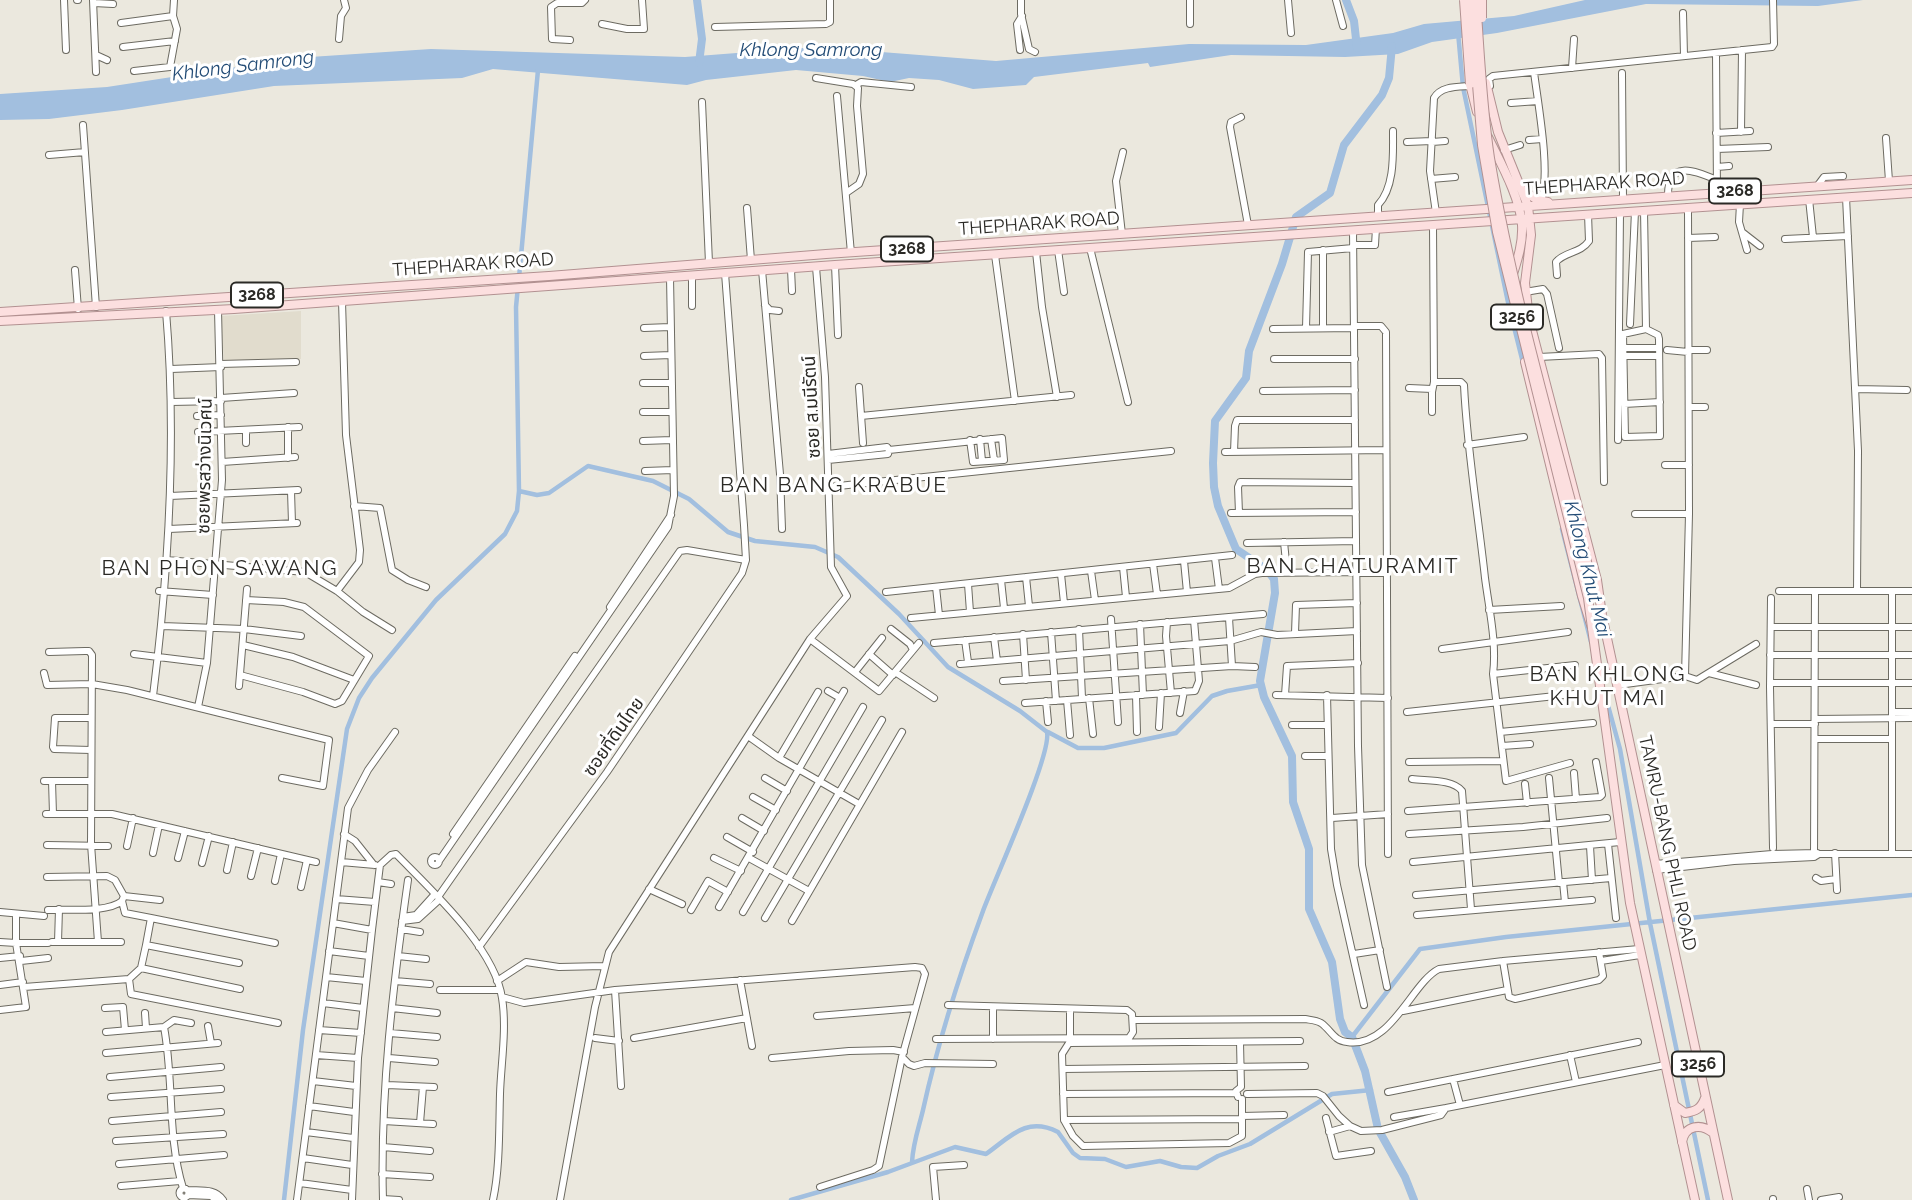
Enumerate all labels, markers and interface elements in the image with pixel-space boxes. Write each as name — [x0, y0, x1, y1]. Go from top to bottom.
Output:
water label: Khlong Samrong — [740, 39, 882, 61]
water label: Khlong Samrong — [171, 46, 315, 86]
street label: THEPHARAK ROAD — [1523, 168, 1685, 200]
road number: 3268 — [1709, 178, 1761, 204]
street label: THEPHARAK ROAD — [958, 208, 1120, 240]
road number: 3268 — [881, 236, 933, 262]
street label: THEPHARAK ROAD — [392, 249, 554, 281]
road number: 3268 — [231, 282, 283, 308]
road number: 3256 — [1491, 304, 1543, 330]
street label: ซอย ส.มนีรัตน์ — [799, 355, 825, 459]
street label: ซอยพรสว่างนิเวศน์ — [193, 398, 217, 534]
district label: BAN BANG KRABUE — [722, 473, 946, 499]
water label: Khlong Khut Mai — [1559, 498, 1615, 640]
district label: BAN CHATURAMIT — [1248, 554, 1458, 580]
district label: BAN PHON SAWANG — [103, 556, 337, 582]
district label: BAN KHLONG KHUT MAI — [1531, 662, 1685, 712]
street label: ซอยที่ดินไทย — [579, 693, 649, 781]
street label: TAMRU-BANG PHLI ROAD — [1634, 733, 1700, 953]
road number: 3256 — [1672, 1052, 1724, 1076]

